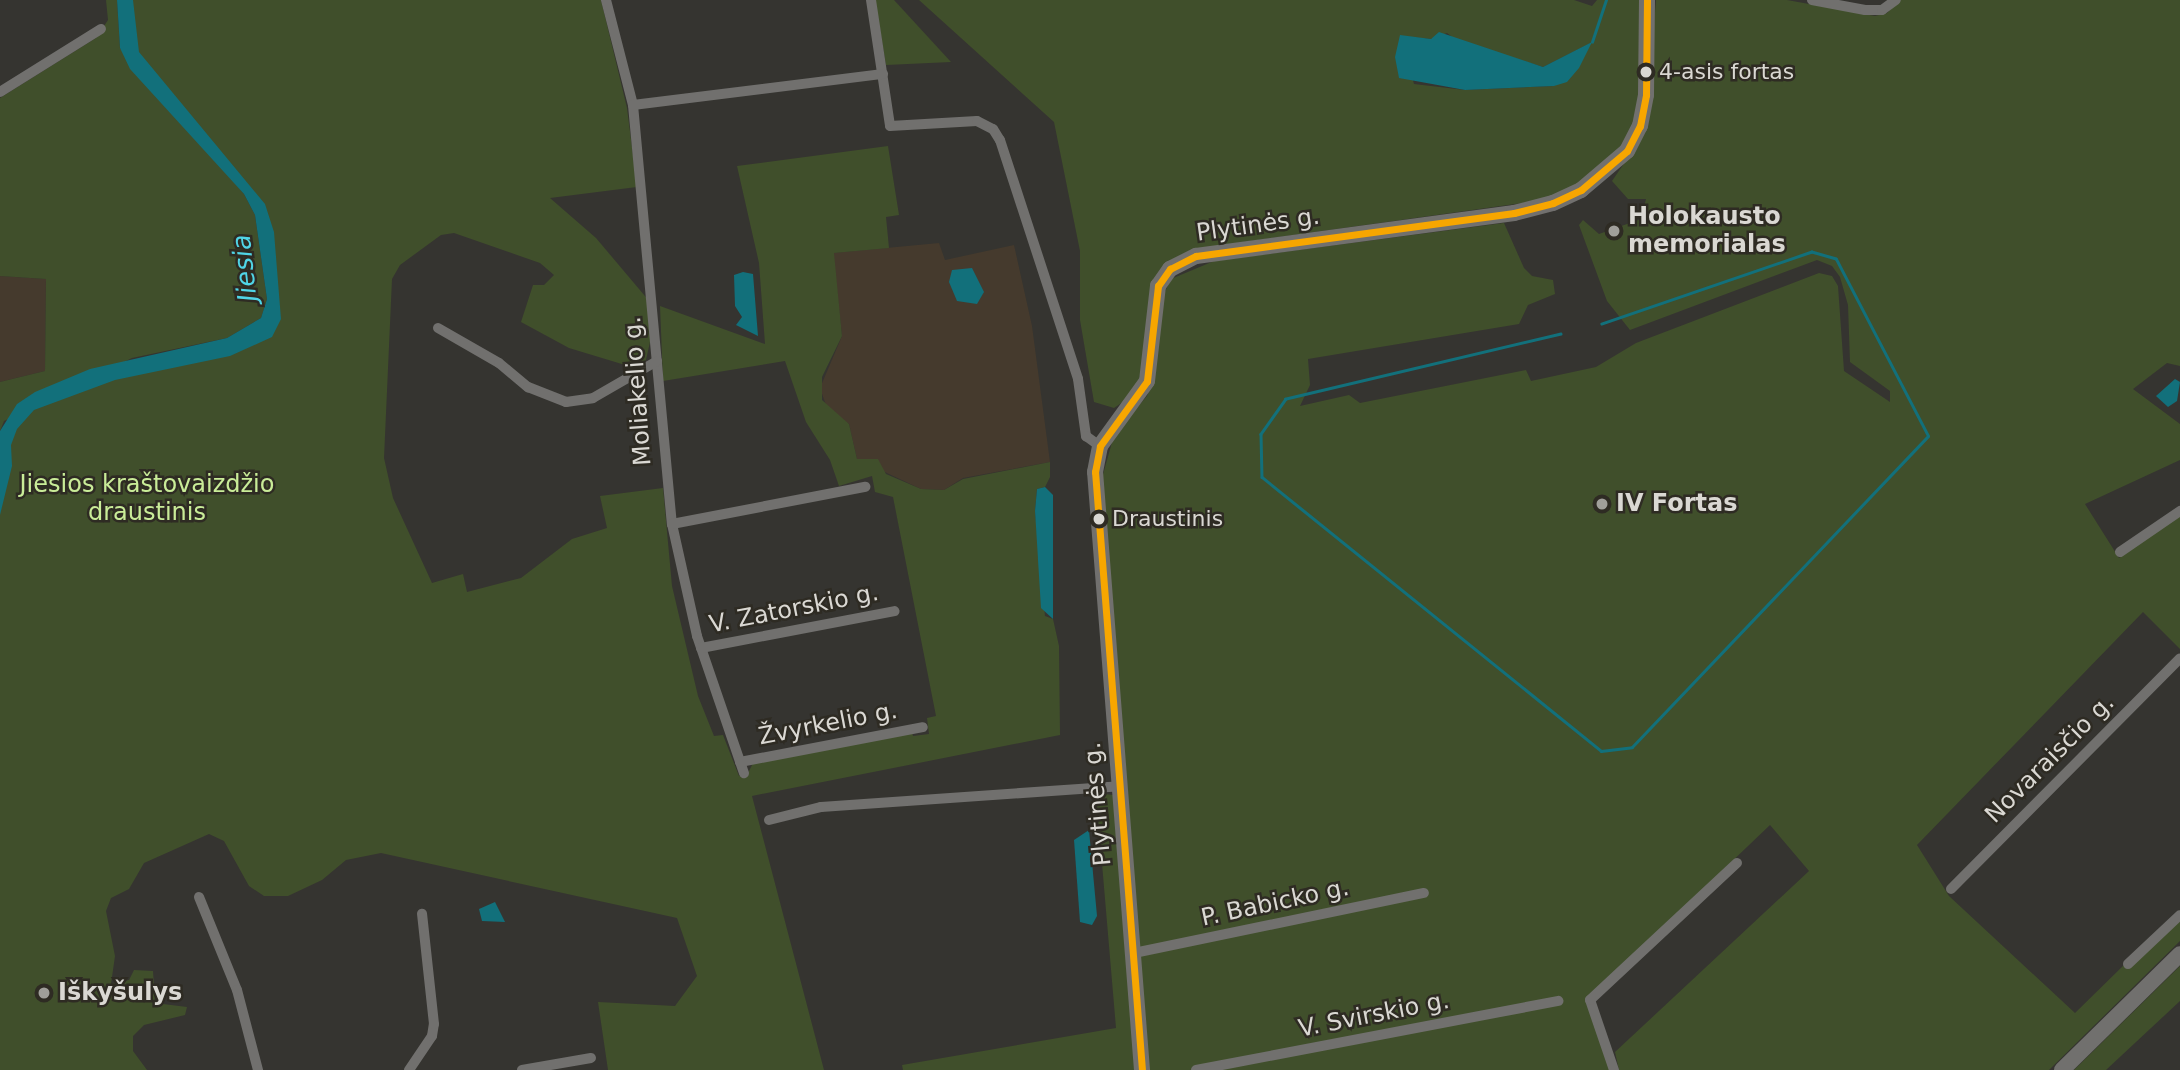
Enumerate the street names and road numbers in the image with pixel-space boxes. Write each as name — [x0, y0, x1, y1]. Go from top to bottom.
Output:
street label: Plytinės g. — [1194, 202, 1322, 248]
street label: Moliakelio g. — [618, 315, 658, 467]
street label: V. Zatorskio g. — [707, 578, 881, 640]
street label: Novaraisčio g. — [1980, 689, 2120, 829]
street label: Žvyrkelio g. — [756, 696, 900, 752]
street label: Plytinės g. — [1078, 741, 1118, 867]
street label: P. Babicko g. — [1198, 873, 1352, 933]
street label: V. Svirskio g. — [1296, 986, 1452, 1044]

